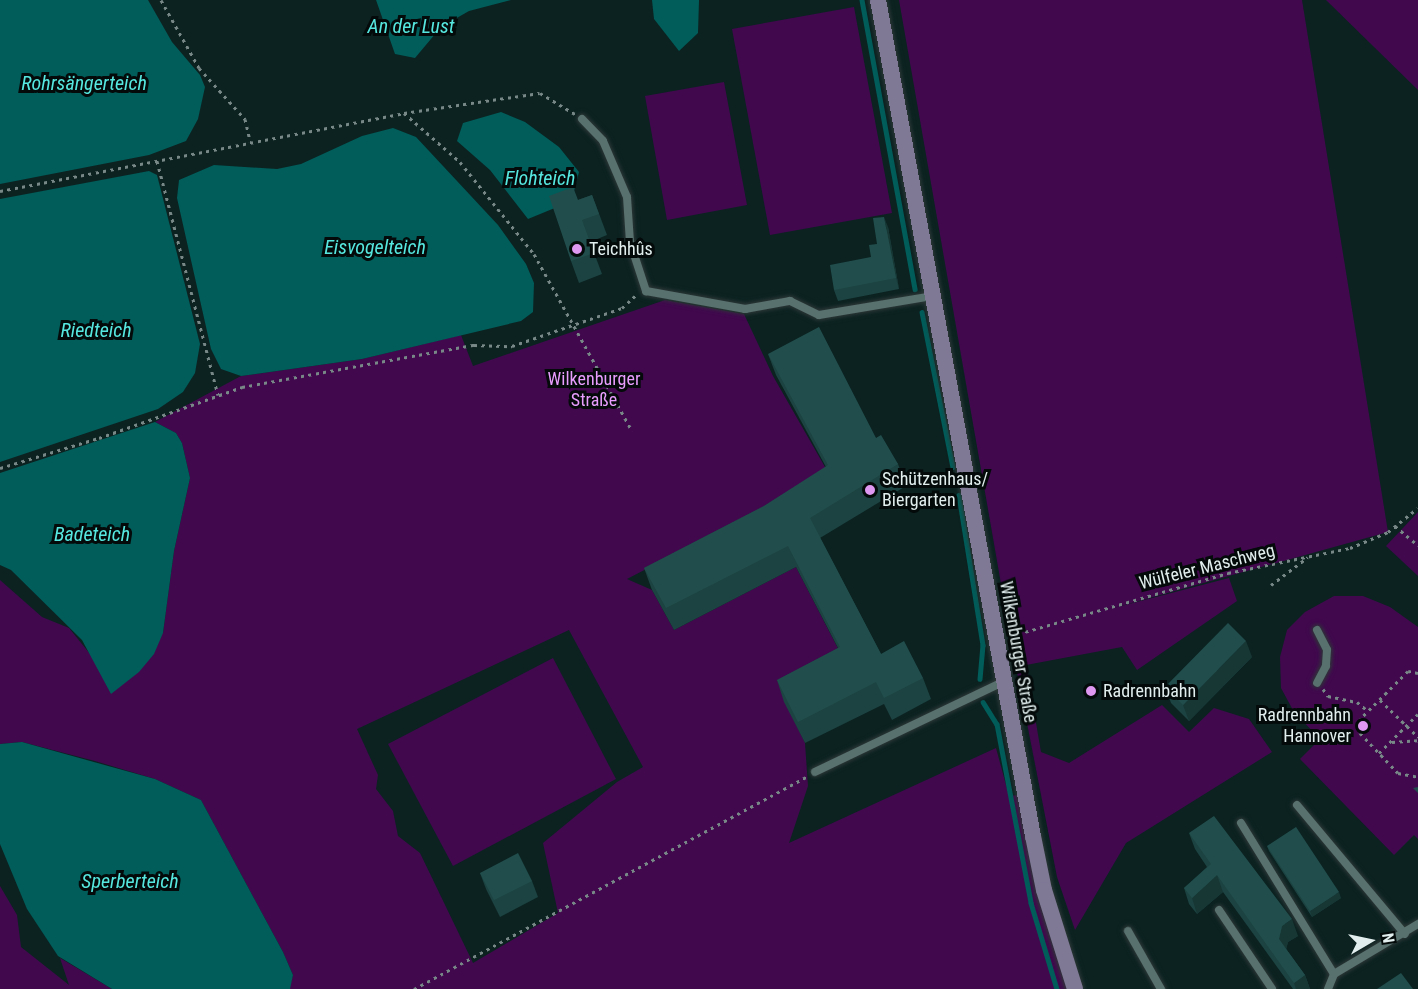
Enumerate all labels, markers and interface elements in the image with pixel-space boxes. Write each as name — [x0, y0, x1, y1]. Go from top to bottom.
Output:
water label: An der Lust — [367, 14, 455, 38]
water label: Rohrsängerteich — [21, 71, 147, 95]
water label: Flohteich — [505, 166, 575, 190]
water label: Eisvogelteich — [324, 235, 426, 259]
place label: Teichhûs — [589, 238, 653, 260]
marker: Teichhûs — [570, 242, 584, 256]
water label: Riedteich — [60, 318, 132, 342]
park label: Wilkenburger Straße — [548, 369, 640, 412]
place label: Schützenhaus/ Biergarten — [882, 469, 988, 512]
marker: Schützenhaus/ Biergarten — [863, 483, 877, 497]
water label: Badeteich — [54, 522, 130, 546]
street label: Wülfeler Maschweg — [1137, 540, 1277, 594]
street label: Wilkenburger Straße — [995, 580, 1041, 724]
place label: Radrennbahn — [1103, 680, 1196, 702]
marker: Radrennbahn — [1084, 684, 1098, 698]
place label: Radrennbahn Hannover — [1258, 705, 1351, 748]
marker: Radrennbahn Hannover — [1356, 719, 1370, 733]
water label: Sperberteich — [81, 869, 179, 893]
north arrow — [1340, 911, 1400, 971]
text: N — [1378, 932, 1398, 944]

